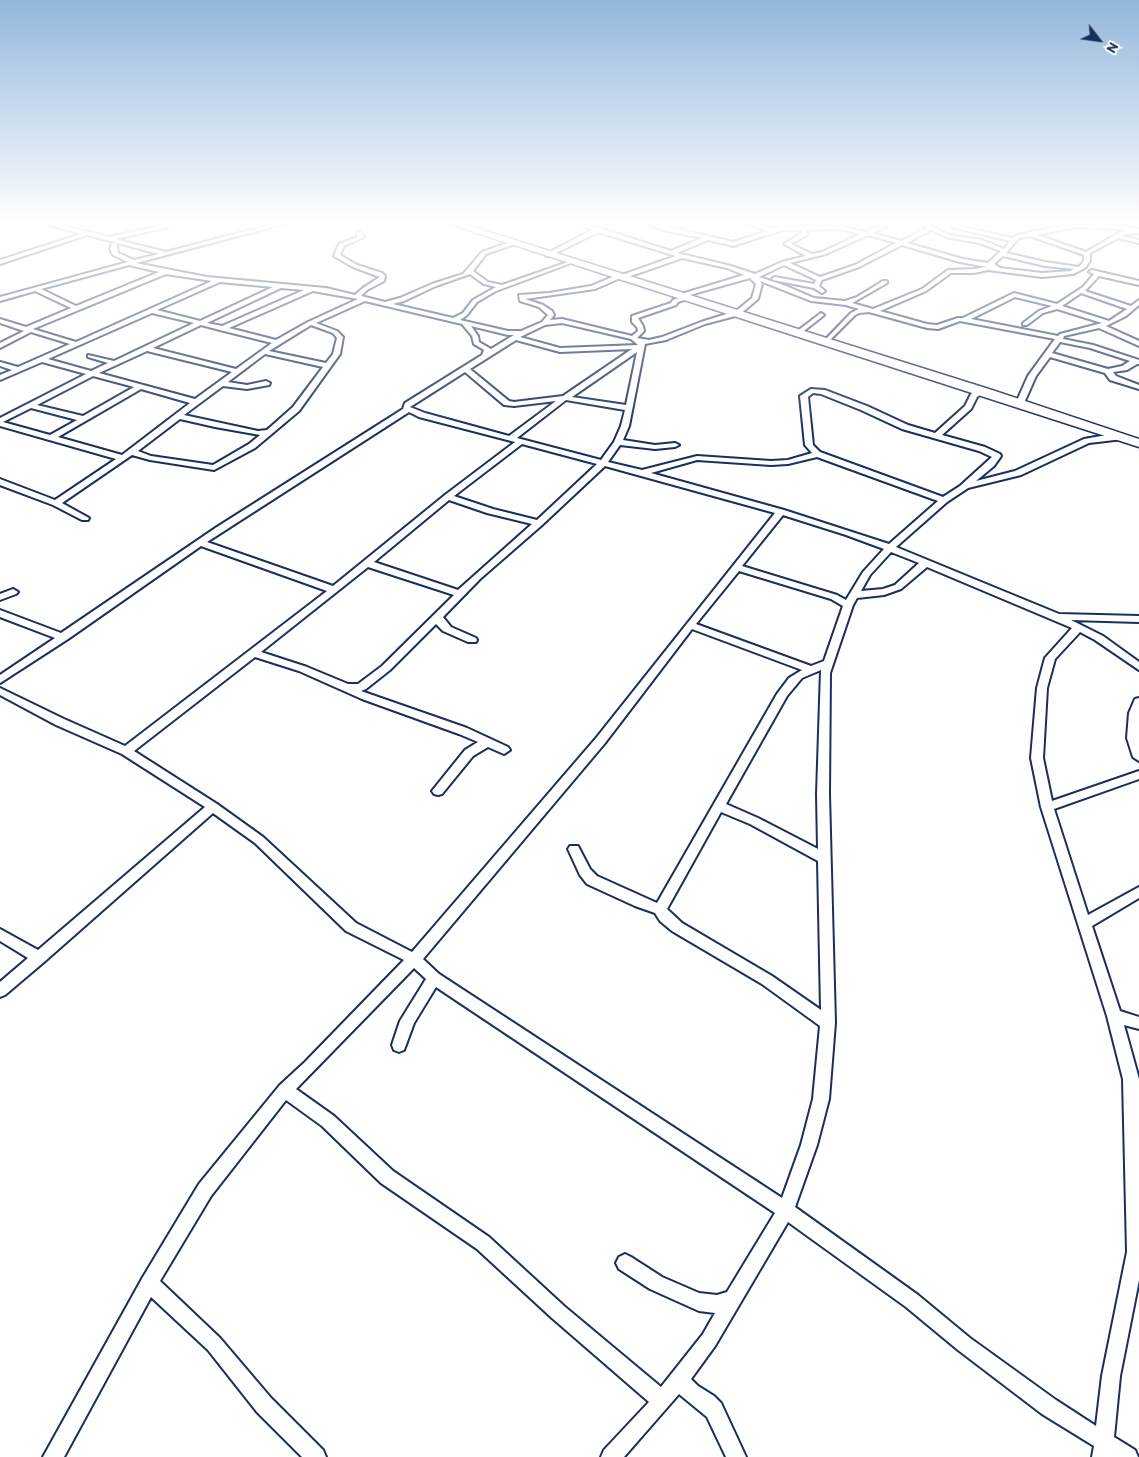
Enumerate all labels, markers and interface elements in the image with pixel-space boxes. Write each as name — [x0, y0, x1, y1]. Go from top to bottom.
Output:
north arrow — [1074, 15, 1124, 65]
text: N — [1103, 39, 1122, 56]

